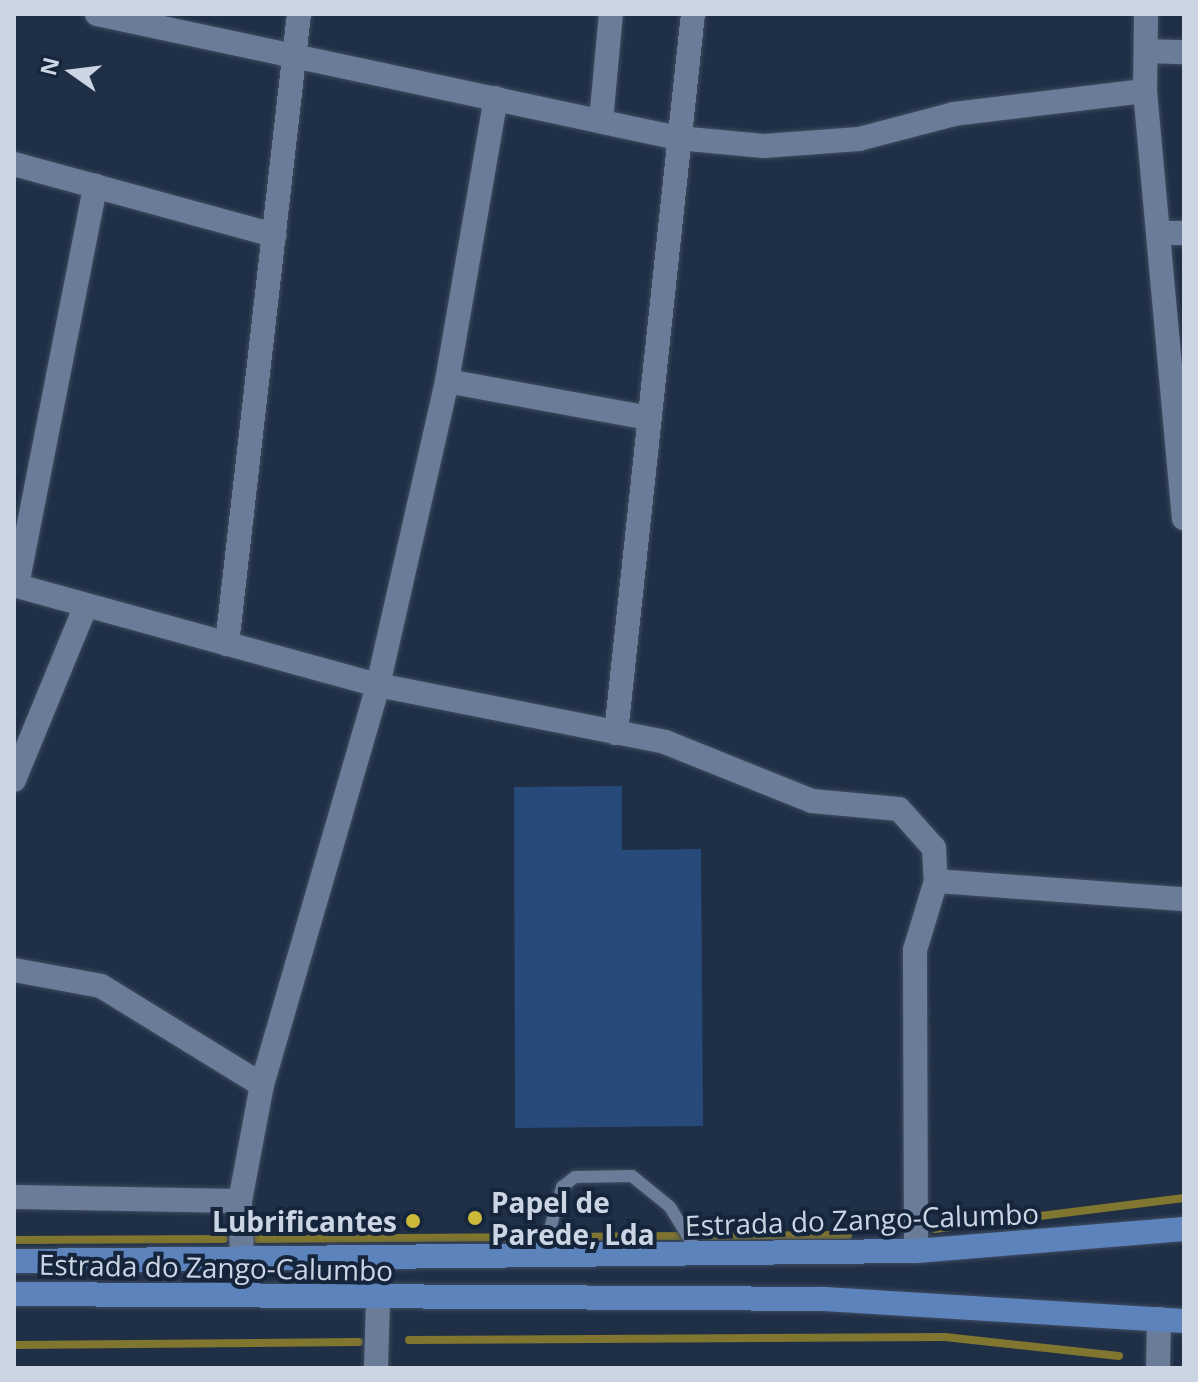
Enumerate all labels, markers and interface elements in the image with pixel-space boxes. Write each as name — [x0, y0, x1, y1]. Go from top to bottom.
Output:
north arrow — [32, 32, 112, 112]
text: N — [32, 54, 65, 79]
place label: Papel de Parede, Lda — [491, 1185, 655, 1251]
street label: Estrada do Zango-Calumbo — [684, 1196, 1040, 1242]
place label: Lubrificantes — [212, 1204, 397, 1238]
marker: Papel de Parede, Lda — [466, 1209, 484, 1227]
marker: Lubrificantes — [404, 1212, 422, 1230]
street label: Estrada do Zango-Calumbo — [39, 1247, 393, 1287]

